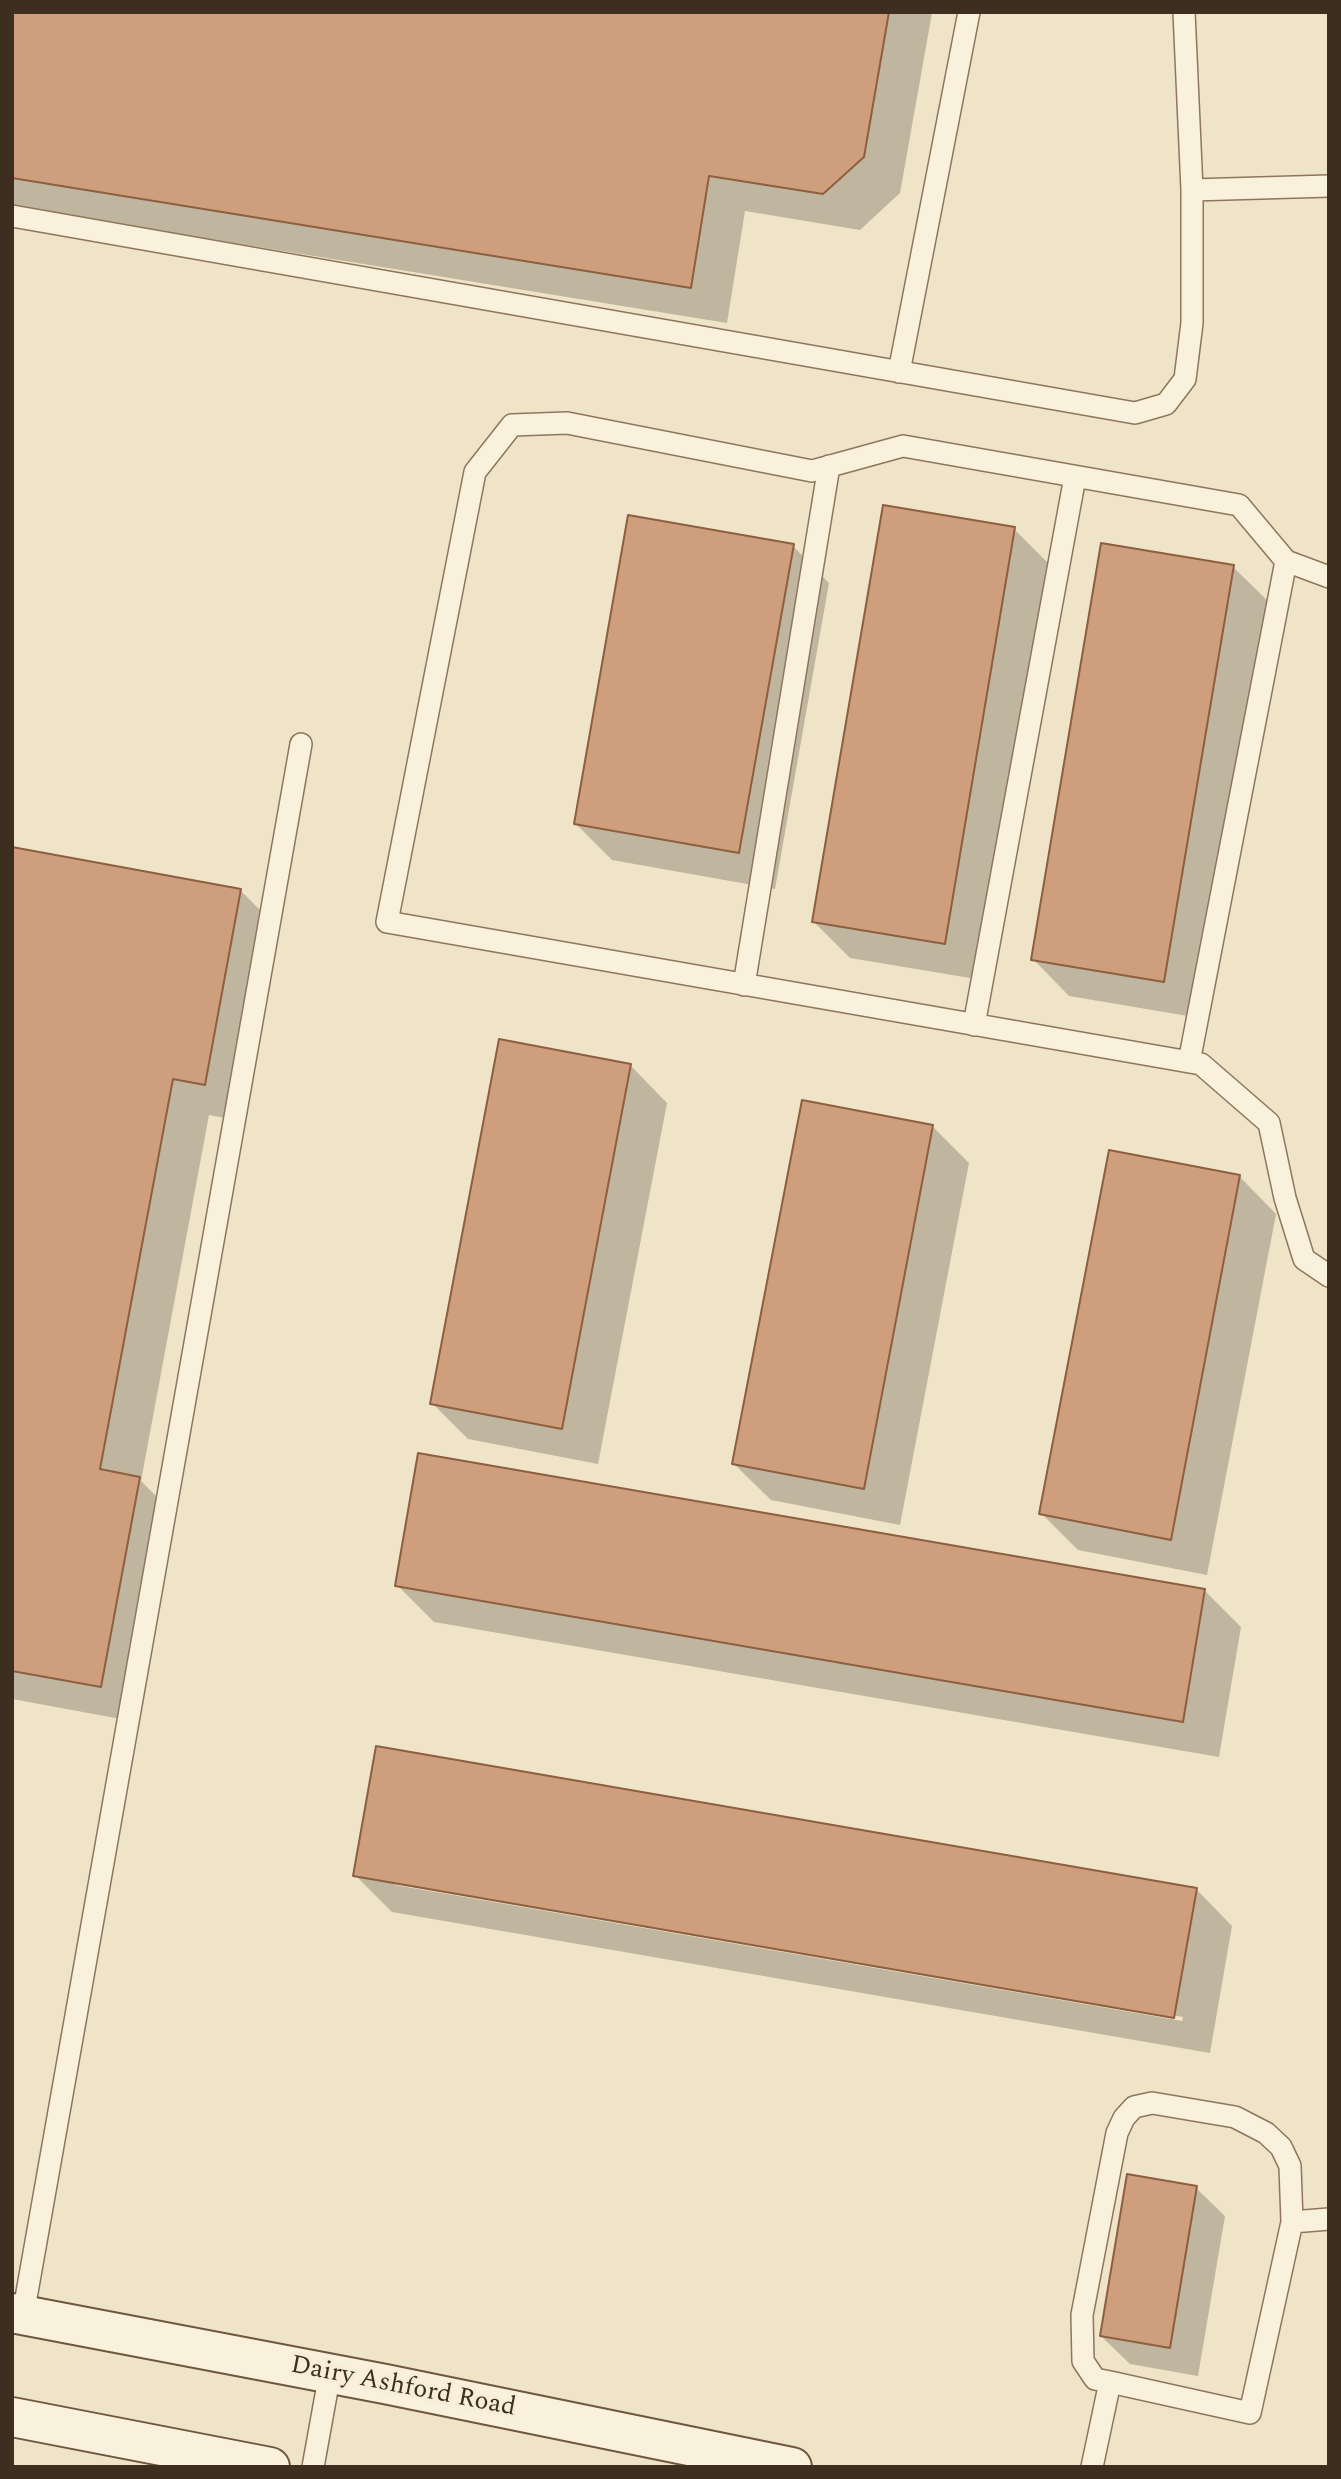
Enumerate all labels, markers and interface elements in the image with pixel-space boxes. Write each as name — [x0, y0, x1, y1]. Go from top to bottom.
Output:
street label: Dairy Ashford Road — [288, 2351, 518, 2425]

